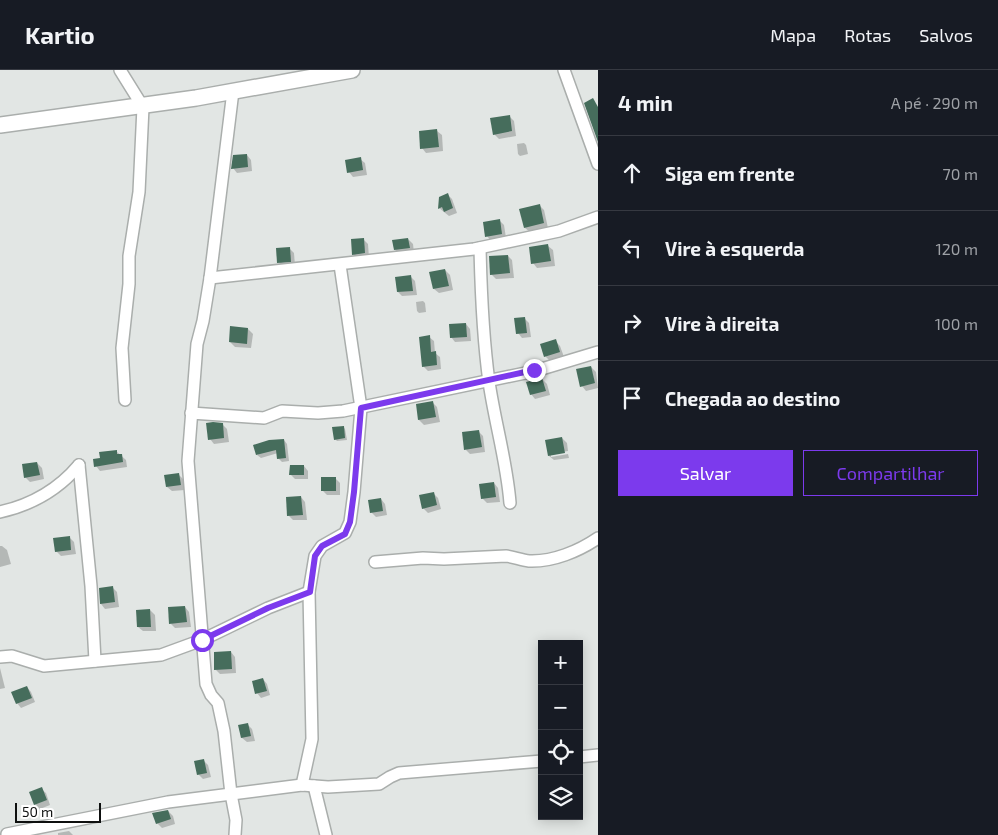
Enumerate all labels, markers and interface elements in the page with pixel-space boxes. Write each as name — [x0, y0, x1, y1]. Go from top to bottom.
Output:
text: Kartio — [25, 20, 95, 49]
text: Mapa — [770, 24, 816, 46]
text: Rotas — [844, 24, 891, 46]
text: Salvos — [919, 24, 973, 46]
text: 4 min — [618, 90, 673, 115]
text: A pé · 290 m — [891, 93, 978, 112]
icon: ahead — [618, 159, 646, 187]
text: Siga em frente — [665, 162, 795, 185]
text: 70 m — [943, 164, 978, 183]
icon: left — [618, 234, 646, 262]
text: Vire à esquerda — [665, 237, 804, 260]
text: 120 m — [935, 239, 978, 258]
icon: right — [618, 309, 646, 337]
text: Vire à direita — [665, 312, 779, 335]
text: 100 m — [935, 314, 978, 333]
route end — [523, 359, 546, 382]
icon: arrive — [618, 384, 646, 412]
text: Chegada ao destino — [665, 387, 840, 410]
button: Salvar — [618, 450, 793, 496]
button: Compartilhar — [803, 450, 978, 496]
route start — [191, 629, 214, 652]
map controls — [538, 640, 583, 820]
button: + — [538, 640, 583, 685]
button: − — [538, 685, 583, 730]
button: locate — [538, 730, 583, 775]
button: layers — [538, 775, 583, 820]
scale bar — [15, 800, 101, 823]
text: 50 m — [22, 803, 53, 820]

